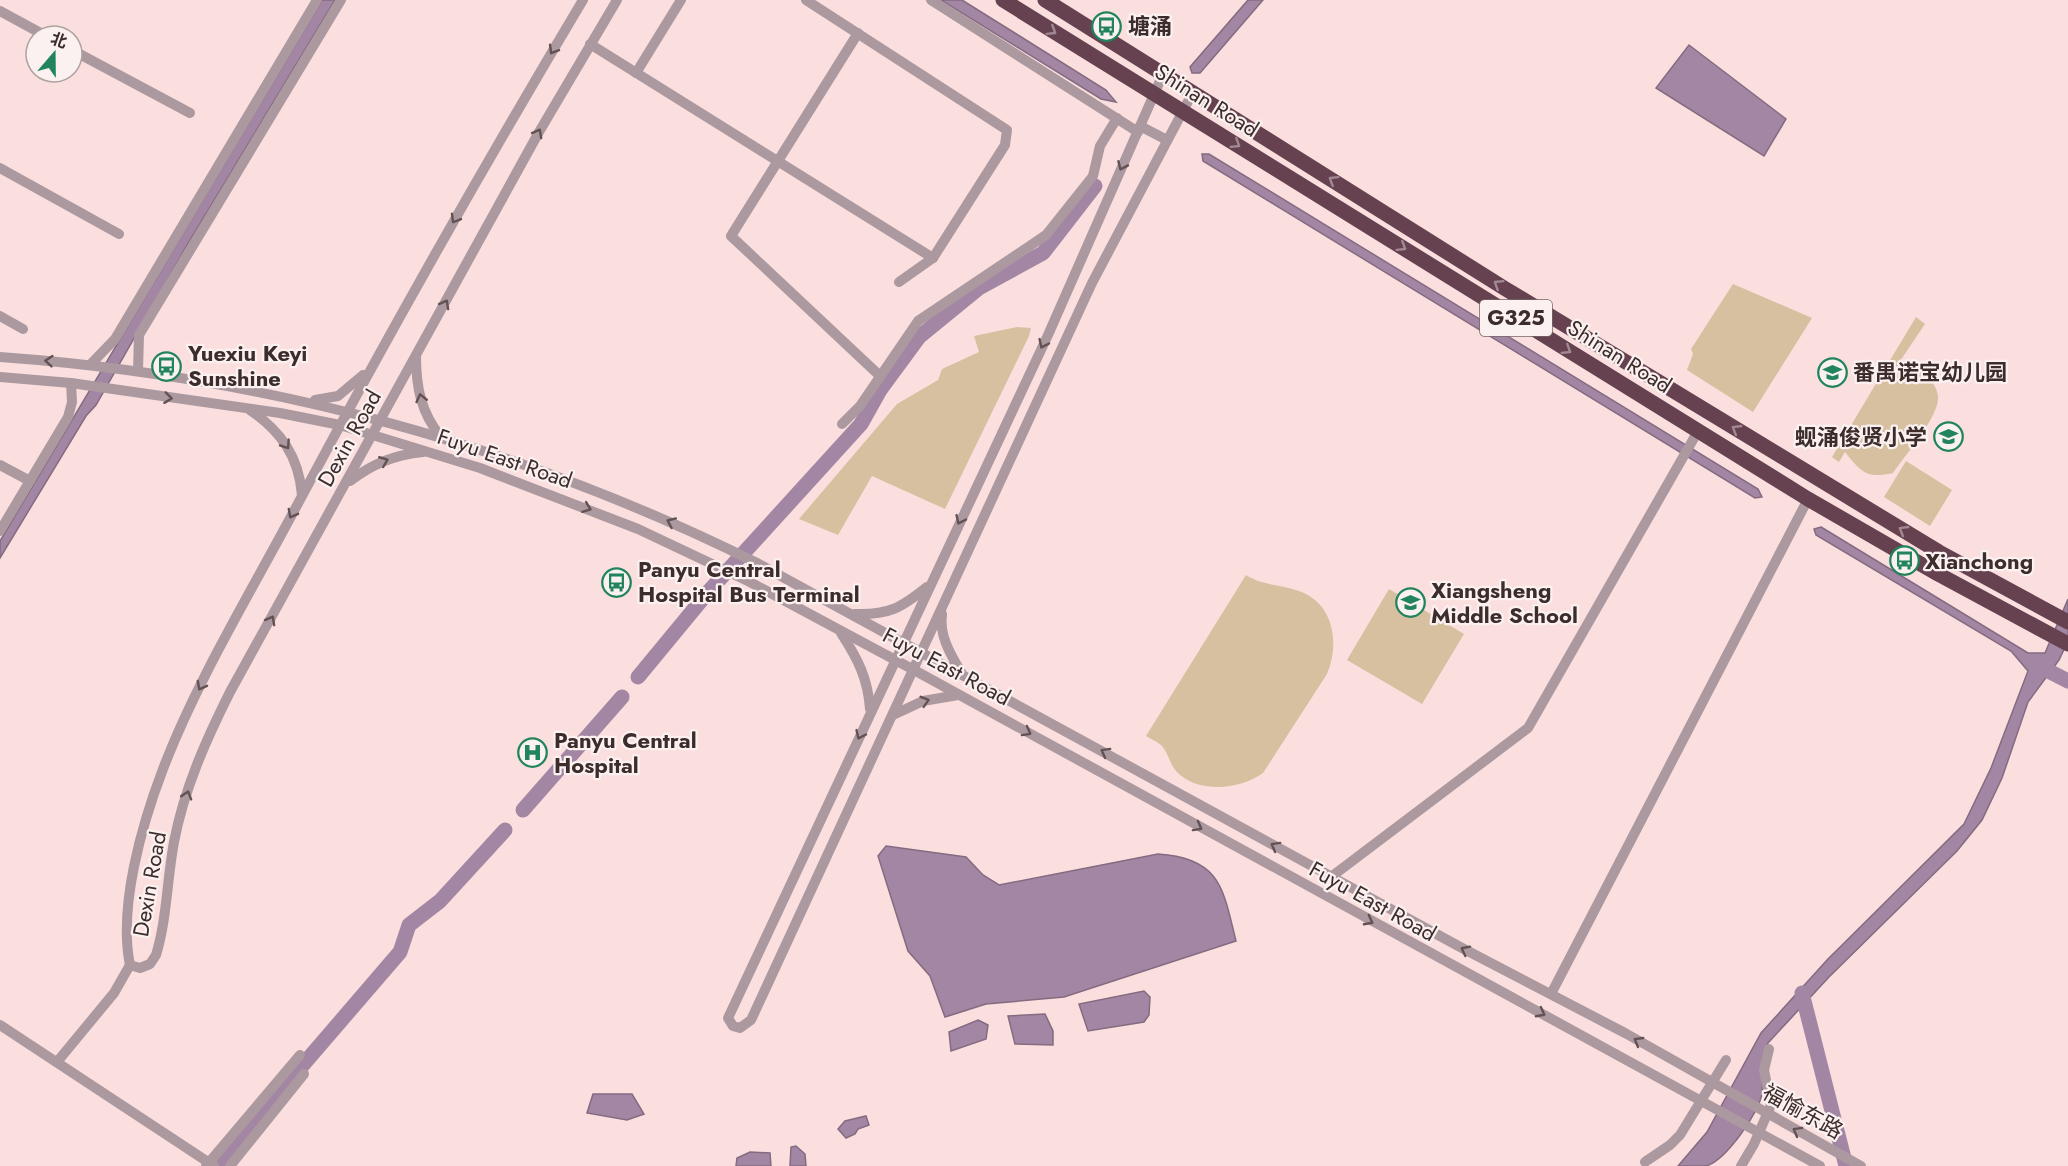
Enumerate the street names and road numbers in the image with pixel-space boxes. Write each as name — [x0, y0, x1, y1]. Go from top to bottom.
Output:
street label: Shinan Road — [1149, 55, 1265, 145]
road number: G325 — [1480, 300, 1552, 336]
street label: Shinan Road — [1562, 311, 1678, 401]
street label: Dexin Road — [309, 384, 389, 492]
street label: Fuyu East Road — [433, 420, 577, 496]
street label: Fuyu East Road — [877, 619, 1017, 713]
street label: Dexin Road — [124, 829, 174, 939]
street label: Fuyu East Road — [1304, 853, 1442, 949]
street label: 福愉东路 — [1757, 1076, 1849, 1146]

